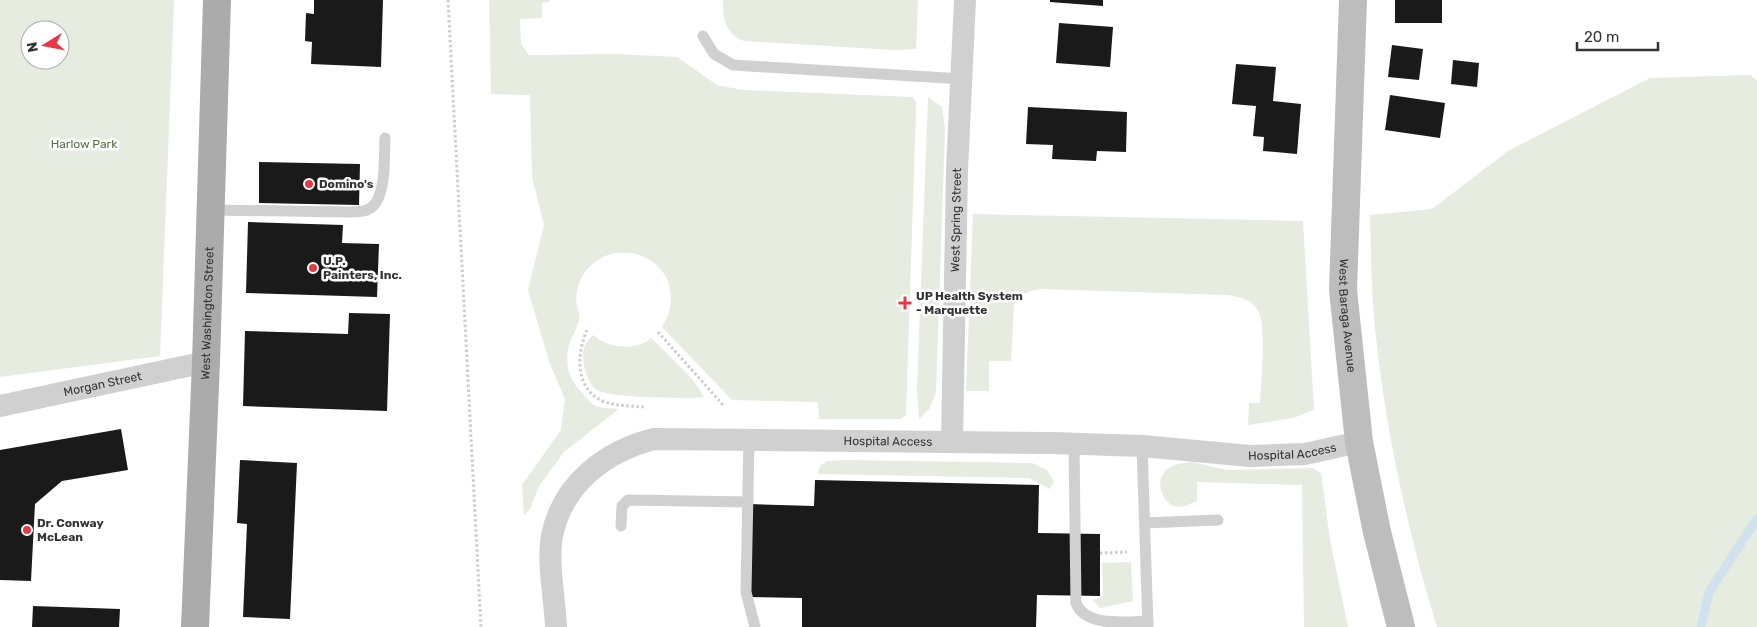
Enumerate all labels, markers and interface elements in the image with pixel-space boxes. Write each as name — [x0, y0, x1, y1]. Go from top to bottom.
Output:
north arrow — [20, 20, 70, 70]
scale bar — [1577, 20, 1658, 52]
text: 20 m — [1584, 28, 1619, 46]
text: N — [23, 41, 42, 54]
park label: Harlow Park — [51, 137, 118, 151]
street label: West Spring Street — [948, 168, 964, 272]
place label: Domino's — [319, 177, 374, 191]
marker: Domino's — [303, 178, 315, 190]
street label: West Washington Street — [198, 246, 217, 380]
place label: U.P. Painters, Inc. — [323, 254, 402, 282]
street label: West Baraga Avenue — [1336, 259, 1359, 373]
marker: U.P. Painters, Inc. — [307, 262, 319, 274]
place label: UP Health System - Marquette — [916, 289, 1023, 317]
marker: UP Health System - Marquette — [898, 296, 912, 310]
street label: Morgan Street — [62, 369, 143, 399]
street label: Hospital Access — [844, 434, 932, 449]
street label: Hospital Access — [1248, 440, 1338, 463]
place label: Dr. Conway McLean — [37, 516, 104, 544]
marker: Dr. Conway McLean — [21, 524, 33, 536]

